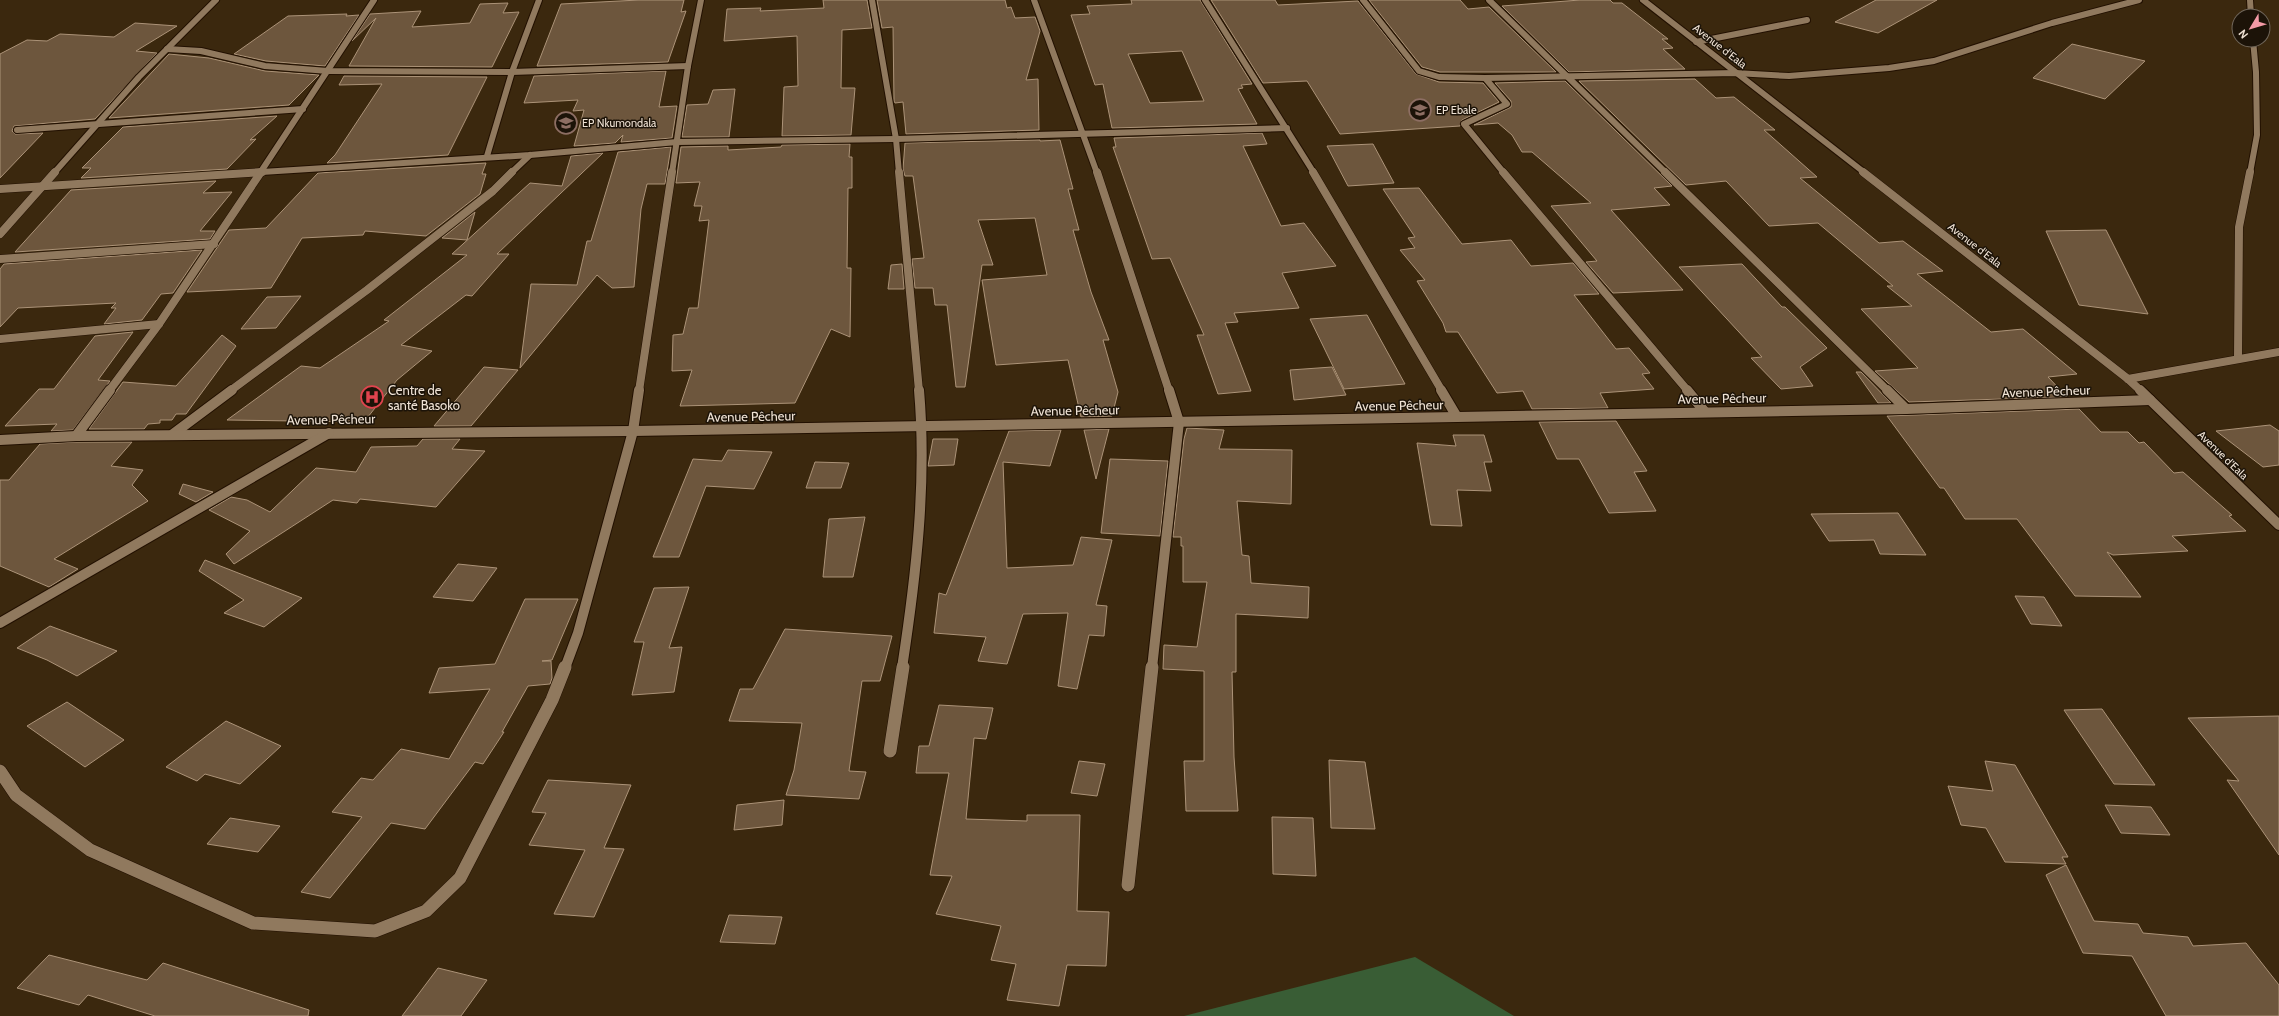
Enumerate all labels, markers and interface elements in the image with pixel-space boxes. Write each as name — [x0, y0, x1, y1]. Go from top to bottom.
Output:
north arrow — [2231, 8, 2271, 48]
street label: Avenue d'Eala — [1690, 21, 1750, 72]
text: N — [2235, 27, 2251, 42]
school or university icon: EP Ebale — [1407, 97, 1433, 123]
place label: EP Ebale — [1436, 103, 1477, 117]
school or university icon: EP Nkumondala — [553, 110, 579, 136]
place label: EP Nkumondala — [582, 116, 657, 130]
street label: Avenue d'Eala — [1945, 220, 2005, 271]
street label: Avenue Pêcheur — [2001, 381, 2091, 401]
place label: Centre de santé Basoko — [388, 382, 460, 413]
hospital icon: Centre de santé Basoko — [359, 384, 385, 410]
street label: Avenue Pêcheur — [1678, 389, 1767, 407]
street label: Avenue Pêcheur — [1355, 396, 1444, 414]
street label: Avenue Pêcheur — [1031, 401, 1120, 419]
street label: Avenue Pêcheur — [707, 407, 796, 425]
street label: Avenue Pêcheur — [287, 410, 376, 428]
street label: Avenue d'Eala — [2195, 428, 2252, 483]

